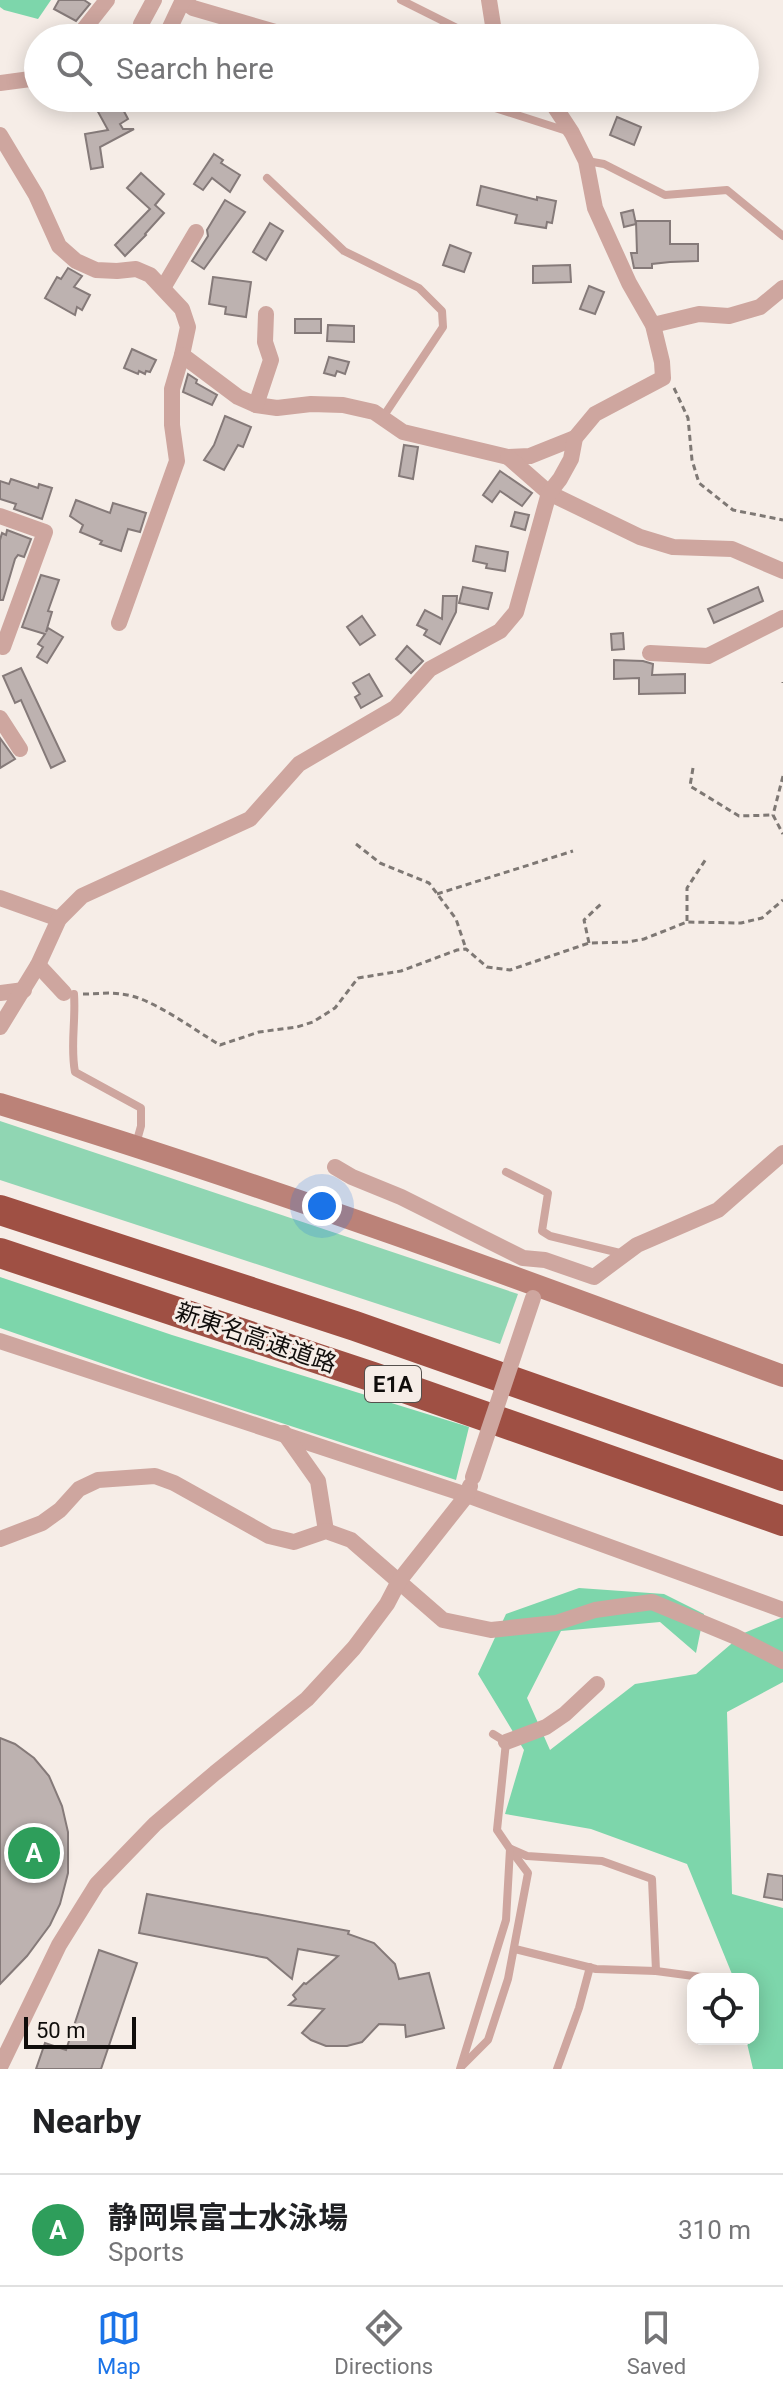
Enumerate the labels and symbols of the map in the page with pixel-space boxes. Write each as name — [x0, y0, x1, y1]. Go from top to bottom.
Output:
your location — [302, 1186, 342, 1226]
street label: 新東名高速道路 — [172, 1297, 340, 1379]
road number: E1A — [365, 1366, 421, 1402]
pin: A — [8, 1823, 60, 1883]
scale bar — [24, 2013, 136, 2049]

